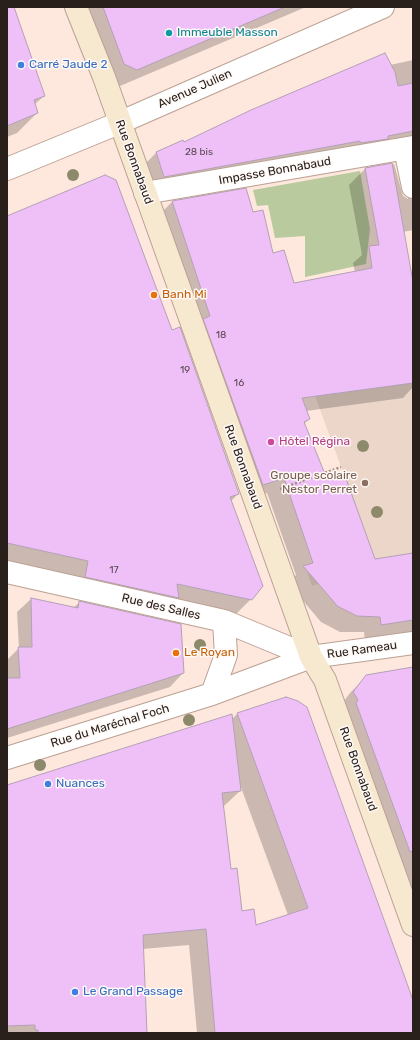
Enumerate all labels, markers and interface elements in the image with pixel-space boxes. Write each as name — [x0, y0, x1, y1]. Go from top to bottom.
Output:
place label: Immeuble Masson — [177, 26, 278, 40]
marker: Immeuble Masson — [164, 28, 174, 38]
place label: Carré Jaude 2 — [29, 58, 108, 72]
marker: Carré Jaude 2 — [16, 60, 26, 70]
street label: Avenue Julien — [156, 66, 234, 112]
street label: Rue Bonnabaud — [112, 118, 156, 206]
house number: 28 bis — [185, 146, 213, 158]
street label: Impasse Bonnabaud — [218, 154, 332, 188]
place label: Banh Mi — [162, 288, 207, 302]
marker: Banh Mi — [149, 290, 159, 300]
house number: 18 — [216, 329, 226, 341]
house number: 19 — [180, 364, 190, 376]
house number: 16 — [234, 377, 244, 389]
street label: Rue Bonnabaud — [221, 423, 265, 511]
place label: Hôtel Régina — [279, 435, 350, 449]
marker: Hôtel Régina — [266, 437, 276, 447]
place label: Groupe scolaire Nestor Perret — [270, 469, 357, 497]
marker: Groupe scolaire Nestor Perret — [360, 478, 370, 488]
house number: 17 — [109, 564, 119, 576]
street label: Rue des Salles — [120, 591, 202, 623]
street label: Rue Rameau — [326, 638, 398, 662]
place label: Le Royan — [184, 646, 235, 660]
marker: Le Royan — [171, 648, 181, 658]
street label: Rue du Maréchal Foch — [49, 701, 171, 751]
street label: Rue Bonnabaud — [336, 725, 380, 813]
place label: Nuances — [56, 777, 105, 791]
marker: Nuances — [43, 779, 53, 789]
place label: Le Grand Passage — [83, 985, 183, 999]
marker: Le Grand Passage — [70, 987, 80, 997]

